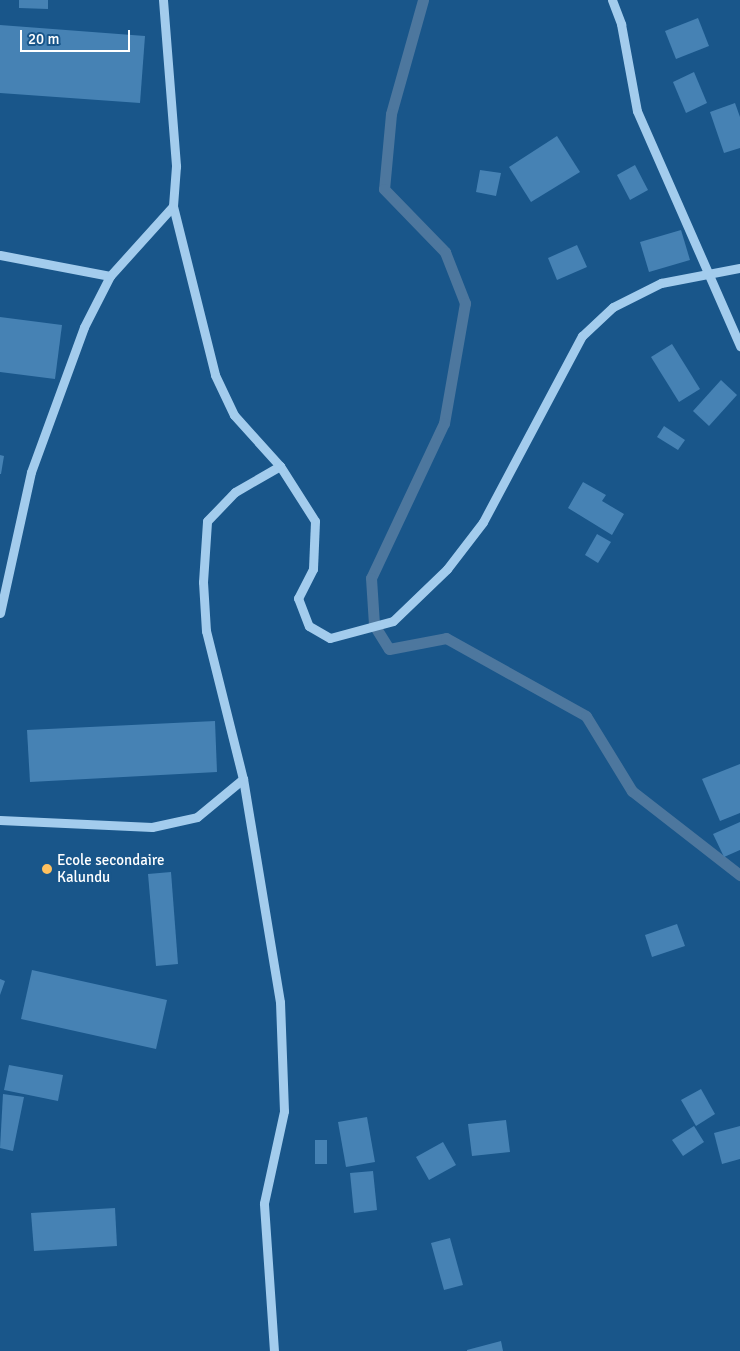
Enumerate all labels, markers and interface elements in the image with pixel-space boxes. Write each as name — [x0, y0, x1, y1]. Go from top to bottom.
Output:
scale bar — [22, 20, 132, 52]
text: 20 m — [28, 30, 59, 48]
place label: Ecole secondaire Kalundu — [57, 851, 165, 886]
marker: Ecole secondaire Kalundu — [41, 863, 53, 875]

